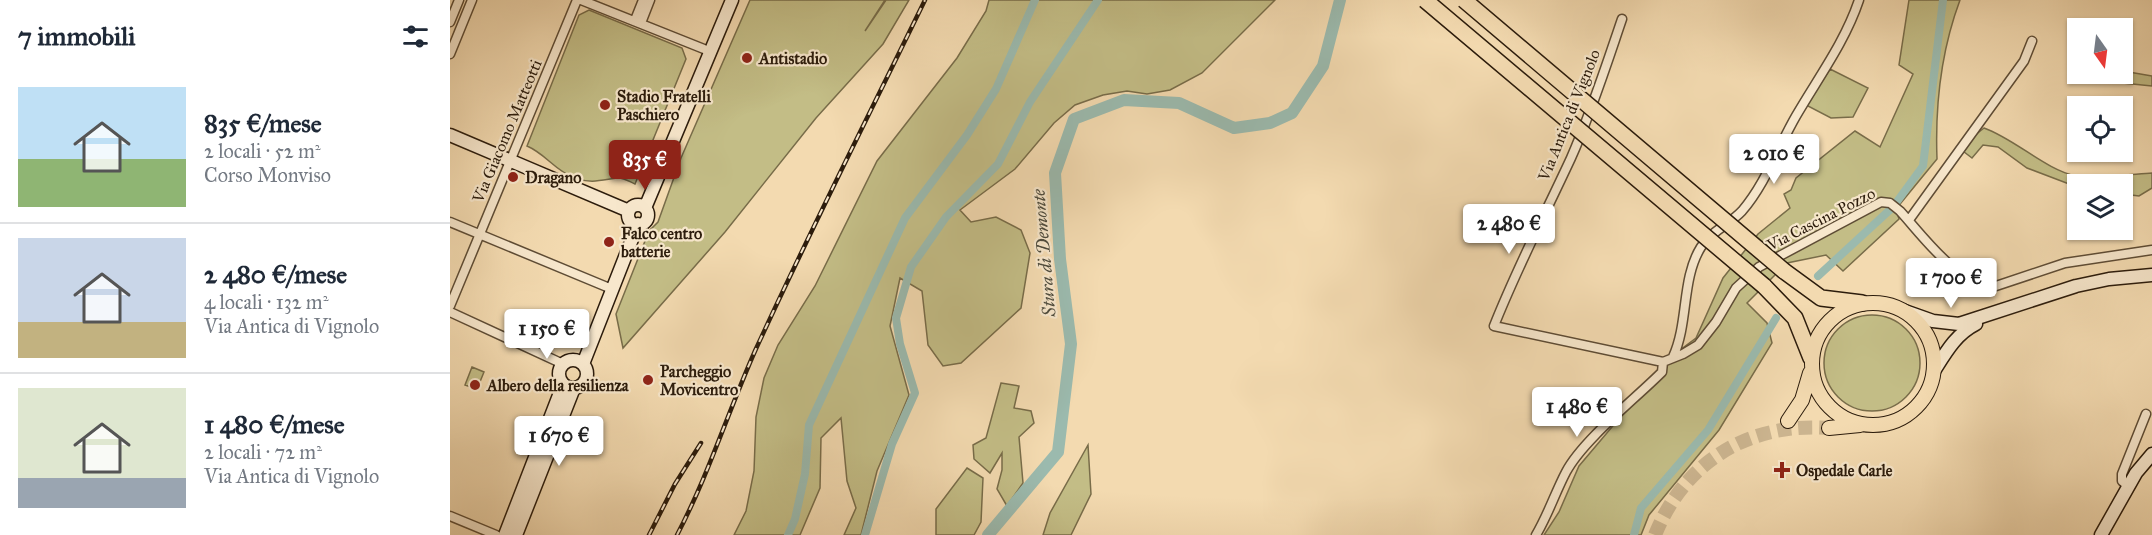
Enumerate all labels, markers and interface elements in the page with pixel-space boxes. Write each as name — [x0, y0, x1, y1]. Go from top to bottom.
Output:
north arrow — [2067, 18, 2133, 84]
map controls — [2067, 18, 2133, 240]
text: 7 immobili — [18, 20, 135, 52]
icon: filters — [399, 20, 432, 53]
street label: Via Antica di Vignolo — [1534, 46, 1605, 185]
place label: Antistadio — [758, 49, 827, 68]
marker: Antistadio — [740, 51, 754, 65]
street label: Via Giacomo Matteotti — [468, 56, 546, 206]
place label: Stadio Fratelli Paschiero — [617, 87, 711, 124]
button: locate — [2067, 96, 2133, 162]
marker: Stadio Fratelli Paschiero — [598, 98, 612, 112]
text: 835 €/mese — [204, 107, 322, 139]
icon: home — [66, 111, 138, 183]
pin: 2 010 € — [1719, 134, 1829, 185]
text: 2 locali · 52 m² — [204, 139, 321, 163]
pin: 835 € — [603, 140, 687, 191]
text: 2 010 € — [1743, 141, 1805, 165]
text: 835 € — [623, 147, 667, 171]
text: Corso Monviso — [204, 163, 331, 187]
place label: Dragano — [525, 168, 581, 188]
marker: Dragano — [506, 170, 520, 184]
button: layers — [2067, 174, 2133, 240]
street label: Via Cascina Pozzo — [1763, 183, 1878, 255]
water label: Stura di Demonte — [1027, 187, 1061, 319]
pin: 2 480 € — [1454, 204, 1564, 255]
text: 2 480 € — [1477, 211, 1541, 235]
place label: Falco centro batterie — [620, 224, 702, 261]
marker: Falco centro batterie — [602, 235, 616, 249]
text: 2 480 €/mese — [204, 258, 347, 290]
pin: 1 700 € — [1896, 258, 2006, 309]
icon: home — [66, 262, 138, 334]
text: 1 700 € — [1920, 265, 1982, 289]
text: 4 locali · 132 m² — [204, 290, 328, 314]
pin: 1 150 € — [492, 309, 602, 360]
text: Via Antica di Vignolo — [204, 314, 379, 338]
text: 1 150 € — [518, 316, 576, 340]
place label: Parcheggio Movicentro — [660, 362, 738, 399]
marker: Parcheggio Movicentro — [641, 373, 655, 387]
place label: Albero della resilienza — [486, 376, 630, 395]
marker: Albero della resilienza — [468, 378, 482, 392]
pin: 1 480 € — [1522, 387, 1632, 438]
text: 1 480 € — [1546, 394, 1608, 418]
text: 1 480 €/mese — [204, 408, 345, 440]
icon: home — [66, 412, 138, 484]
pin: 1 670 € — [504, 416, 614, 467]
text: 1 670 € — [528, 423, 590, 447]
text: 2 locali · 72 m² — [204, 440, 322, 464]
marker: Ospedale Carle — [1773, 461, 1791, 479]
place label: Ospedale Carle — [1796, 461, 1893, 481]
text: Via Antica di Vignolo — [204, 464, 379, 488]

